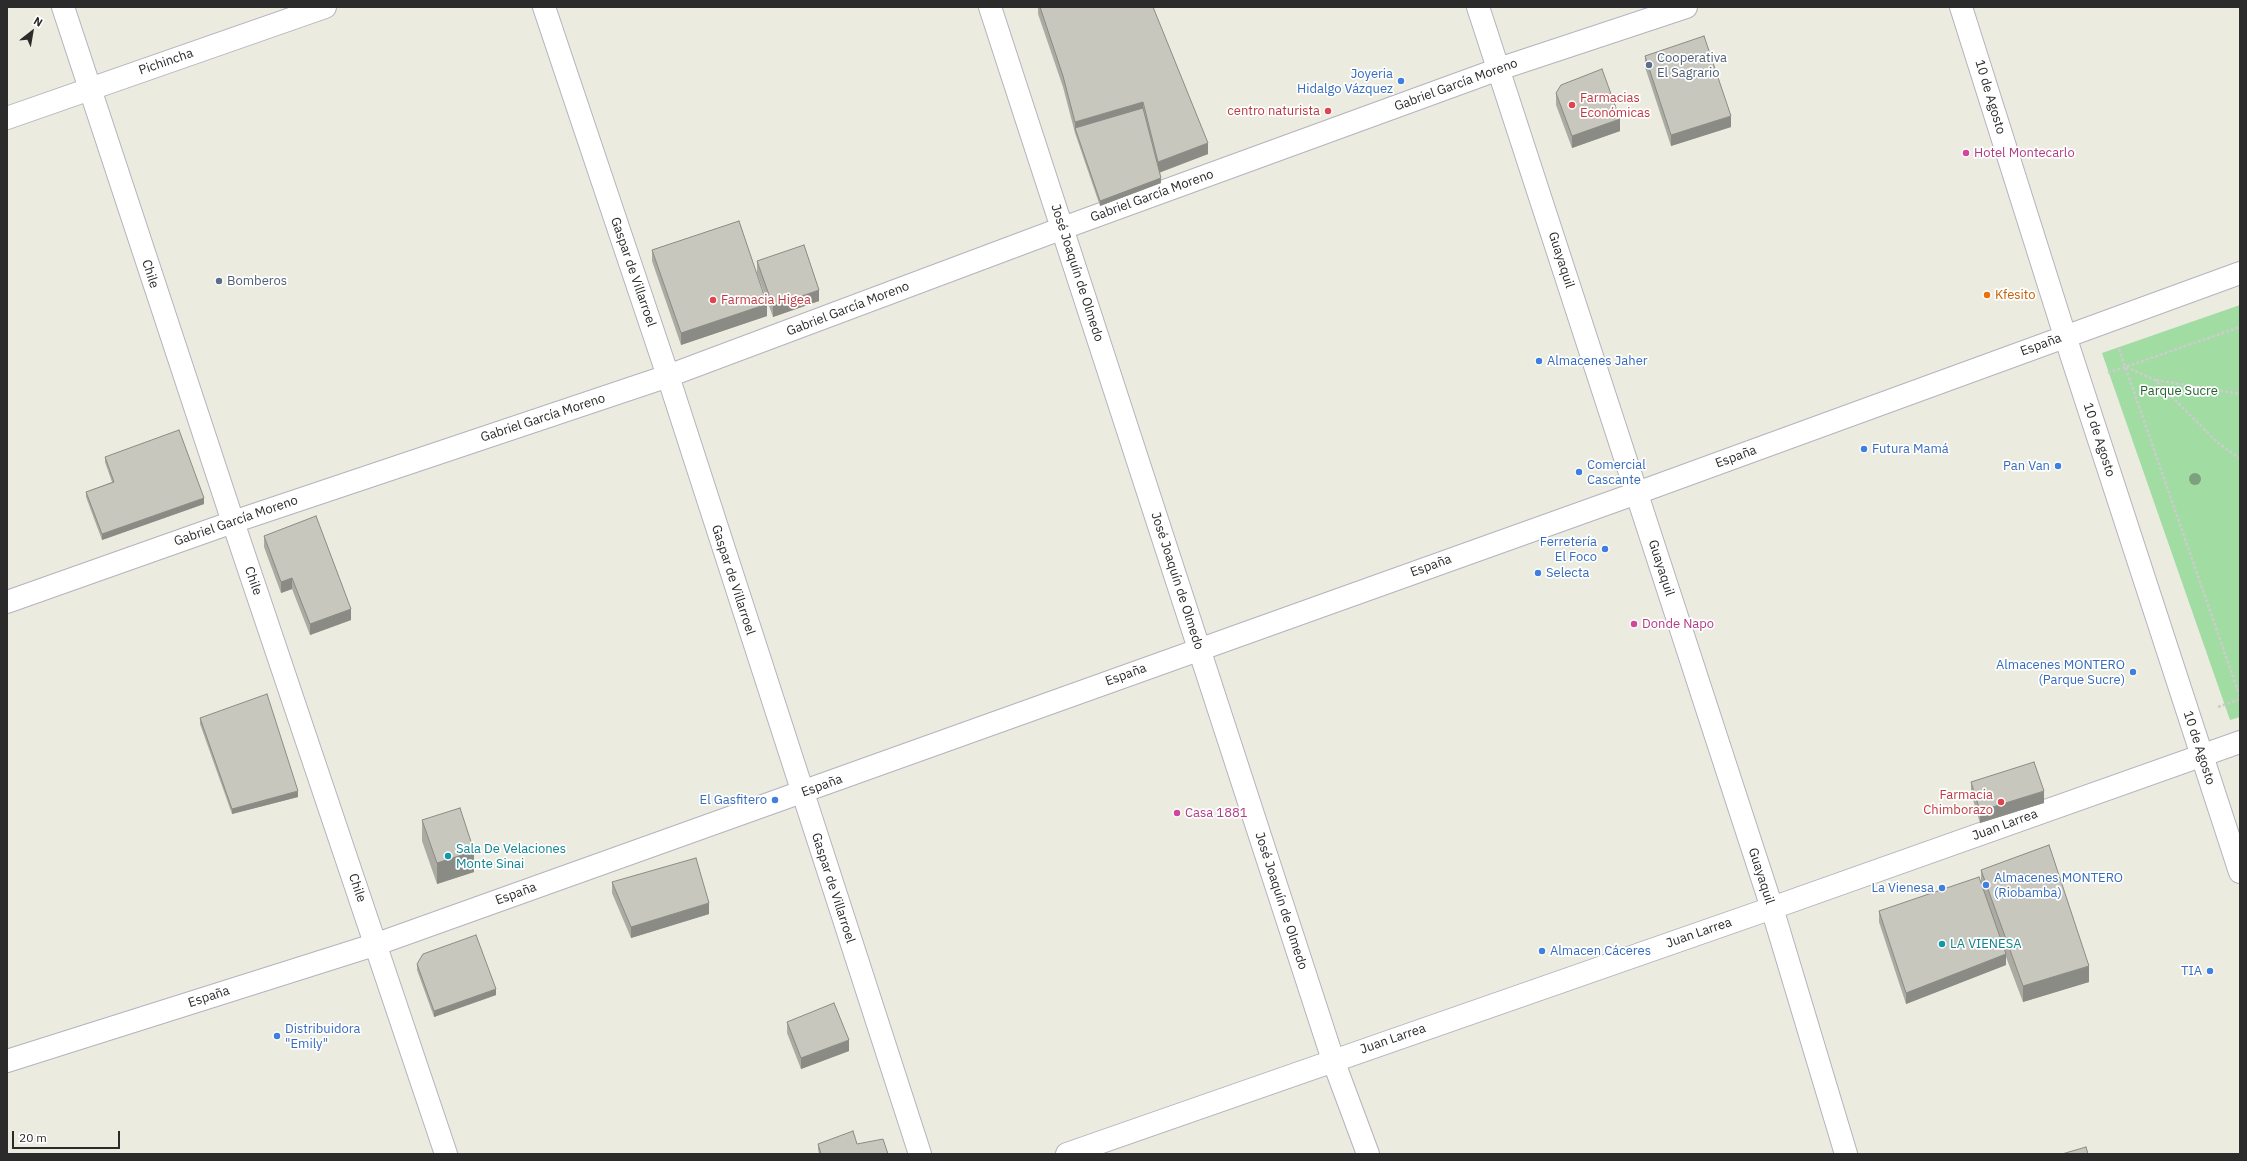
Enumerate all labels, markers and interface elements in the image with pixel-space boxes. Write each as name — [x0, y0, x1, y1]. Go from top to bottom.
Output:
north arrow — [12, 12, 52, 52]
text: N — [31, 14, 45, 30]
street label: Pichincha — [137, 45, 195, 79]
place label: Cooperativa El Sagrario — [1657, 50, 1727, 81]
street label: Gabriel García Moreno — [1392, 55, 1520, 115]
street label: 10 de Agosto — [1971, 58, 2009, 136]
marker: Cooperativa El Sagrario — [1644, 60, 1654, 70]
place label: Joyeria Hidalgo Vázquez — [1297, 66, 1393, 97]
marker: Joyeria Hidalgo Vázquez — [1396, 76, 1406, 86]
place label: Farmacias Económicas — [1580, 90, 1650, 121]
marker: Farmacias Económicas — [1567, 100, 1577, 110]
place label: centro naturista — [1227, 103, 1320, 119]
marker: centro naturista — [1323, 106, 1333, 116]
place label: Hotel Montecarlo — [1974, 145, 2075, 161]
marker: Hotel Montecarlo — [1961, 148, 1971, 158]
street label: Gabriel García Moreno — [1088, 166, 1216, 226]
street label: José Joaquín de Olmedo — [1047, 202, 1107, 344]
street label: Gaspar de Villarroel — [607, 215, 659, 329]
street label: Guayaquil — [1545, 230, 1577, 290]
street label: Chile — [138, 258, 162, 290]
place label: Bomberos — [227, 273, 287, 289]
marker: Bomberos — [214, 276, 224, 286]
street label: Gabriel García Moreno — [784, 278, 912, 340]
place label: Kfesito — [1995, 287, 2036, 303]
marker: Kfesito — [1982, 290, 1992, 300]
place label: Farmacia Higea — [721, 292, 811, 308]
marker: Farmacia Higea — [708, 295, 718, 305]
street label: España — [2018, 330, 2064, 360]
place label: Almacenes Jaher — [1547, 353, 1648, 369]
marker: Almacenes Jaher — [1534, 356, 1544, 366]
park label: Parque Sucre — [2140, 383, 2218, 399]
street label: Gabriel García Moreno — [479, 390, 607, 446]
street label: 10 de Agosto — [2080, 401, 2118, 479]
place label: Futura Mamá — [1872, 441, 1949, 457]
street label: España — [1713, 442, 1759, 472]
marker: Futura Mamá — [1859, 444, 1869, 454]
place label: Comercial Cascante — [1587, 457, 1646, 488]
place label: Pan Van — [2003, 458, 2050, 474]
marker: Pan Van — [2053, 461, 2063, 471]
marker: Comercial Cascante — [1574, 467, 1584, 477]
street label: Gabriel García Moreno — [172, 492, 300, 550]
street label: José Joaquín de Olmedo — [1147, 510, 1207, 652]
street label: Gaspar de Villarroel — [708, 523, 758, 637]
place label: Ferretería El Foco — [1540, 534, 1597, 565]
street label: Guayaquil — [1645, 538, 1677, 598]
marker: Ferretería El Foco — [1600, 544, 1610, 554]
street label: España — [1408, 551, 1454, 581]
street label: Chile — [241, 565, 265, 597]
place label: Selecta — [1546, 565, 1589, 581]
marker: Selecta — [1533, 568, 1543, 578]
place label: Donde Napo — [1642, 616, 1714, 632]
marker: Donde Napo — [1629, 619, 1639, 629]
place label: Almacenes MONTERO (Parque Sucre) — [1996, 657, 2125, 688]
street label: España — [1103, 660, 1149, 690]
marker: Almacenes MONTERO (Parque Sucre) — [2128, 667, 2138, 677]
street label: 10 de Agosto — [2180, 709, 2218, 787]
street label: España — [799, 771, 845, 801]
place label: Farmacia Chimborazo — [1923, 787, 1993, 818]
place label: El Gasfitero — [700, 792, 767, 808]
marker: El Gasfitero — [770, 795, 780, 805]
marker: Farmacia Chimborazo — [1996, 797, 2006, 807]
place label: Casa 1881 — [1185, 805, 1248, 821]
street label: Juan Larrea — [1970, 806, 2040, 844]
marker: Casa 1881 — [1172, 808, 1182, 818]
street label: José Joaquín de Olmedo — [1251, 830, 1311, 972]
street label: Gaspar de Villarroel — [808, 831, 858, 945]
place label: Sala De Velaciones Monte Sinai — [456, 841, 566, 872]
street label: Guayaquil — [1745, 846, 1777, 906]
marker: Sala De Velaciones Monte Sinai — [443, 851, 453, 861]
place label: Almacenes MONTERO (Riobamba) — [1994, 870, 2123, 901]
street label: Chile — [345, 872, 369, 904]
street label: España — [493, 879, 539, 909]
place label: La Vienesa — [1871, 880, 1934, 896]
marker: Almacenes MONTERO (Riobamba) — [1981, 880, 1991, 890]
marker: La Vienesa — [1937, 883, 1947, 893]
street label: Juan Larrea — [1664, 914, 1734, 952]
place label: LA VIENESA — [1950, 936, 2022, 952]
marker: LA VIENESA — [1937, 939, 1947, 949]
place label: Almacen Cáceres — [1550, 943, 1651, 959]
marker: Almacen Cáceres — [1537, 946, 1547, 956]
place label: TIA — [2181, 963, 2202, 979]
marker: TIA — [2205, 966, 2215, 976]
street label: España — [186, 983, 232, 1011]
street label: Juan Larrea — [1358, 1020, 1428, 1058]
place label: Distribuidora "Emily" — [285, 1021, 360, 1052]
marker: Distribuidora "Emily" — [272, 1031, 282, 1041]
scale bar — [14, 1123, 122, 1149]
text: 20 m — [19, 1130, 47, 1145]

